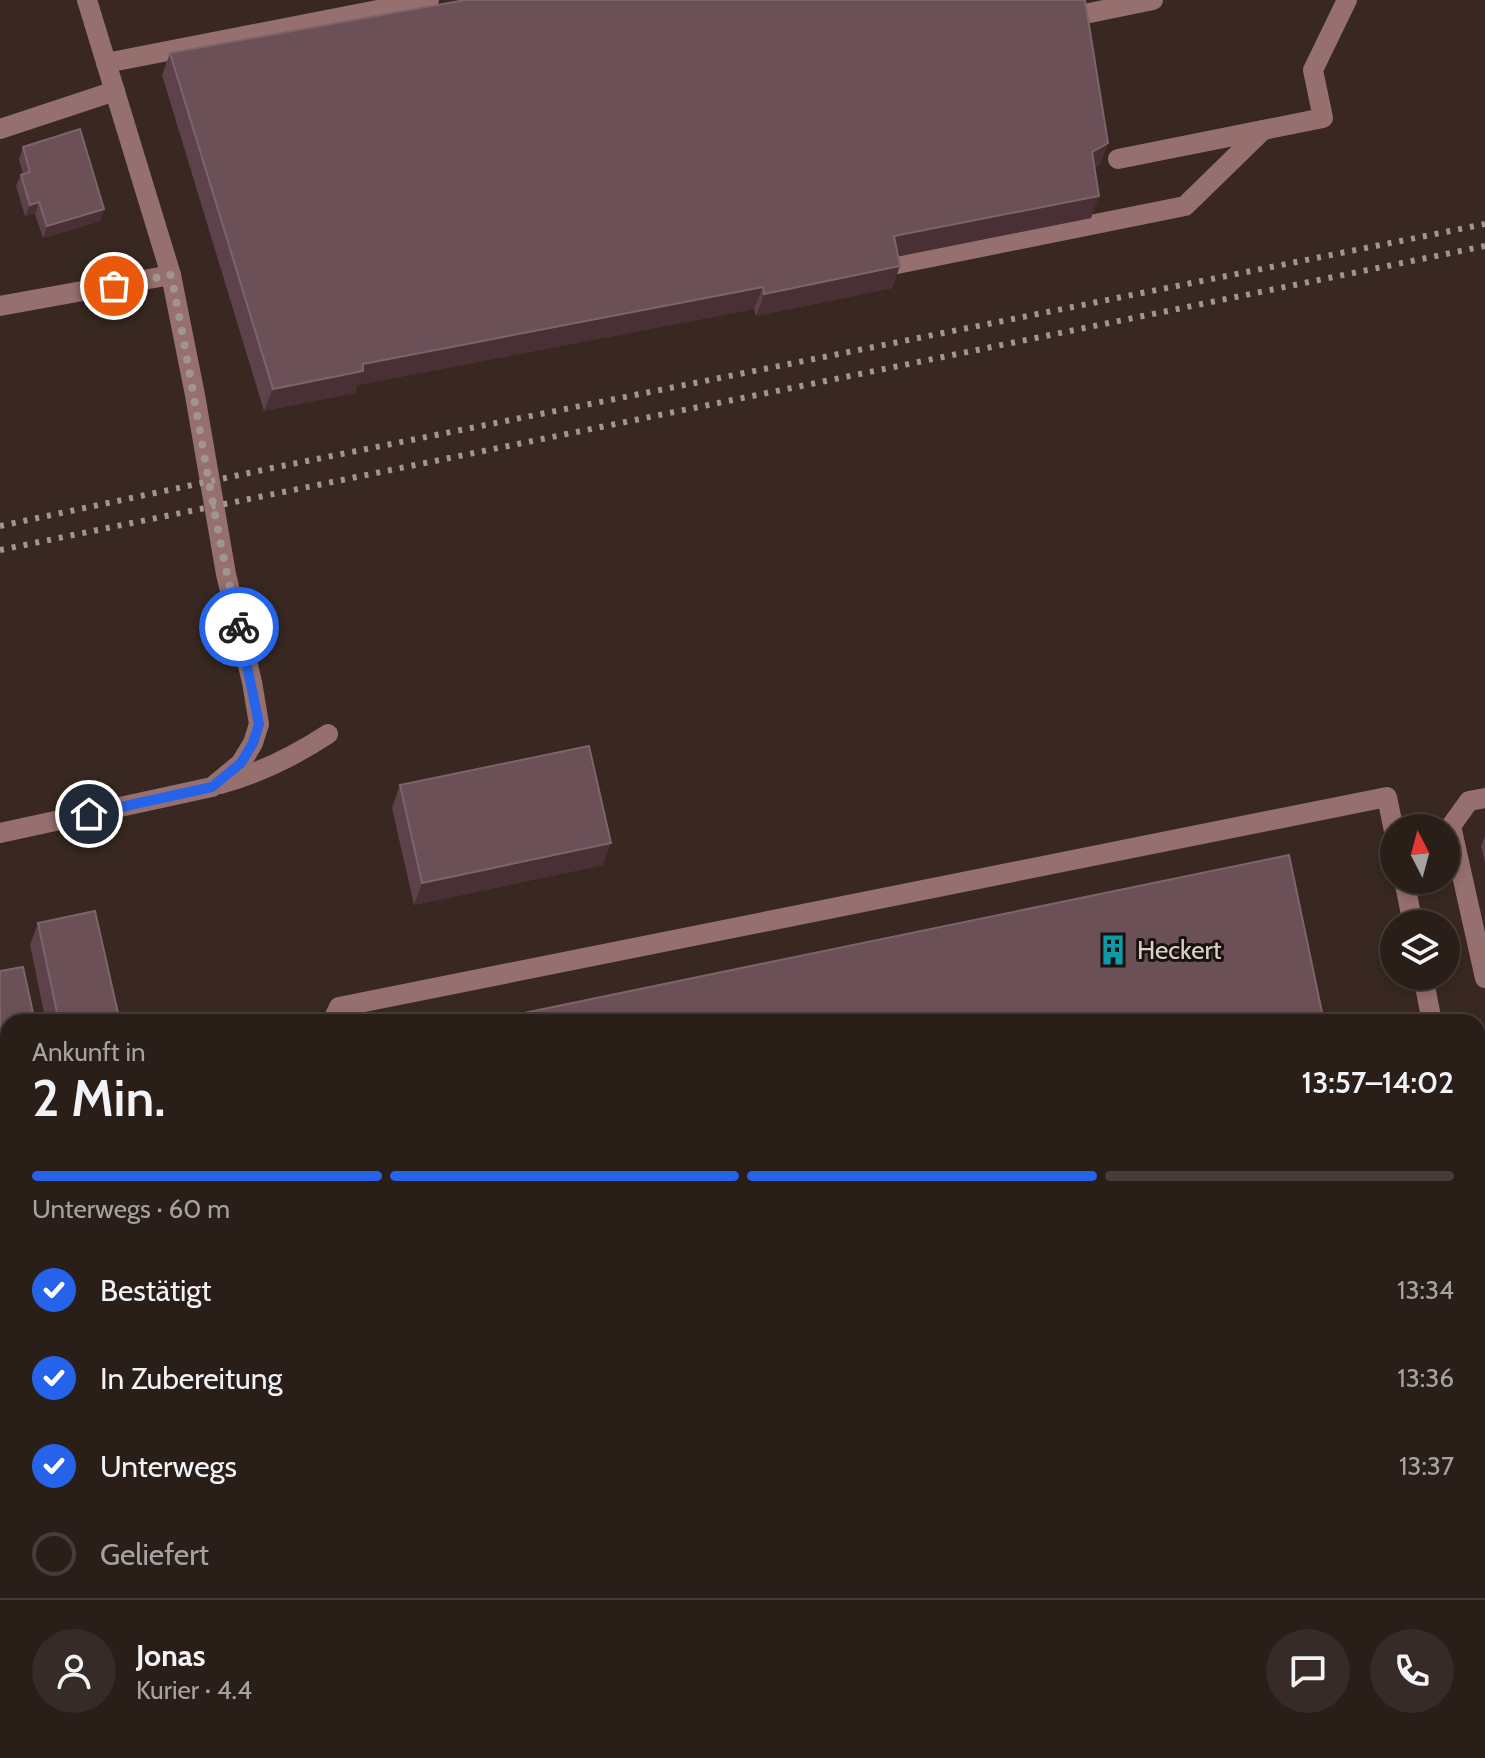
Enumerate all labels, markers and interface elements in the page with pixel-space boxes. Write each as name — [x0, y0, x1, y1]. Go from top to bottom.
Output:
pin — [80, 252, 148, 320]
icon: bag — [92, 264, 136, 308]
courier — [199, 587, 279, 667]
icon: bike — [217, 605, 261, 649]
pin — [55, 780, 123, 848]
icon: home — [67, 792, 111, 836]
north arrow — [1380, 814, 1460, 894]
map controls — [1380, 814, 1460, 990]
button: layers — [1380, 910, 1460, 990]
building icon: Heckert — [1096, 933, 1130, 967]
place label: Heckert — [1137, 934, 1222, 966]
text: Ankunft in — [32, 1036, 146, 1068]
text: 13:57–14:02 — [1302, 1064, 1454, 1101]
text: 2 Min. — [32, 1066, 166, 1129]
text: Unterwegs · 60 m — [32, 1193, 230, 1225]
icon: check — [32, 1268, 76, 1312]
text: Bestätigt — [100, 1272, 211, 1309]
text: 13:34 — [1397, 1274, 1454, 1306]
icon: check — [32, 1356, 76, 1400]
text: In Zubereitung — [100, 1360, 283, 1397]
text: 13:36 — [1397, 1362, 1454, 1394]
icon: check — [32, 1444, 76, 1488]
text: Unterwegs — [100, 1448, 237, 1485]
text: 13:37 — [1399, 1450, 1454, 1482]
text: Geliefert — [100, 1536, 209, 1573]
button: person — [32, 1629, 116, 1713]
button: chat — [1266, 1629, 1350, 1713]
button: phone — [1370, 1629, 1454, 1713]
text: Jonas — [136, 1637, 205, 1674]
text: Kurier · 4.4 — [136, 1674, 252, 1706]

